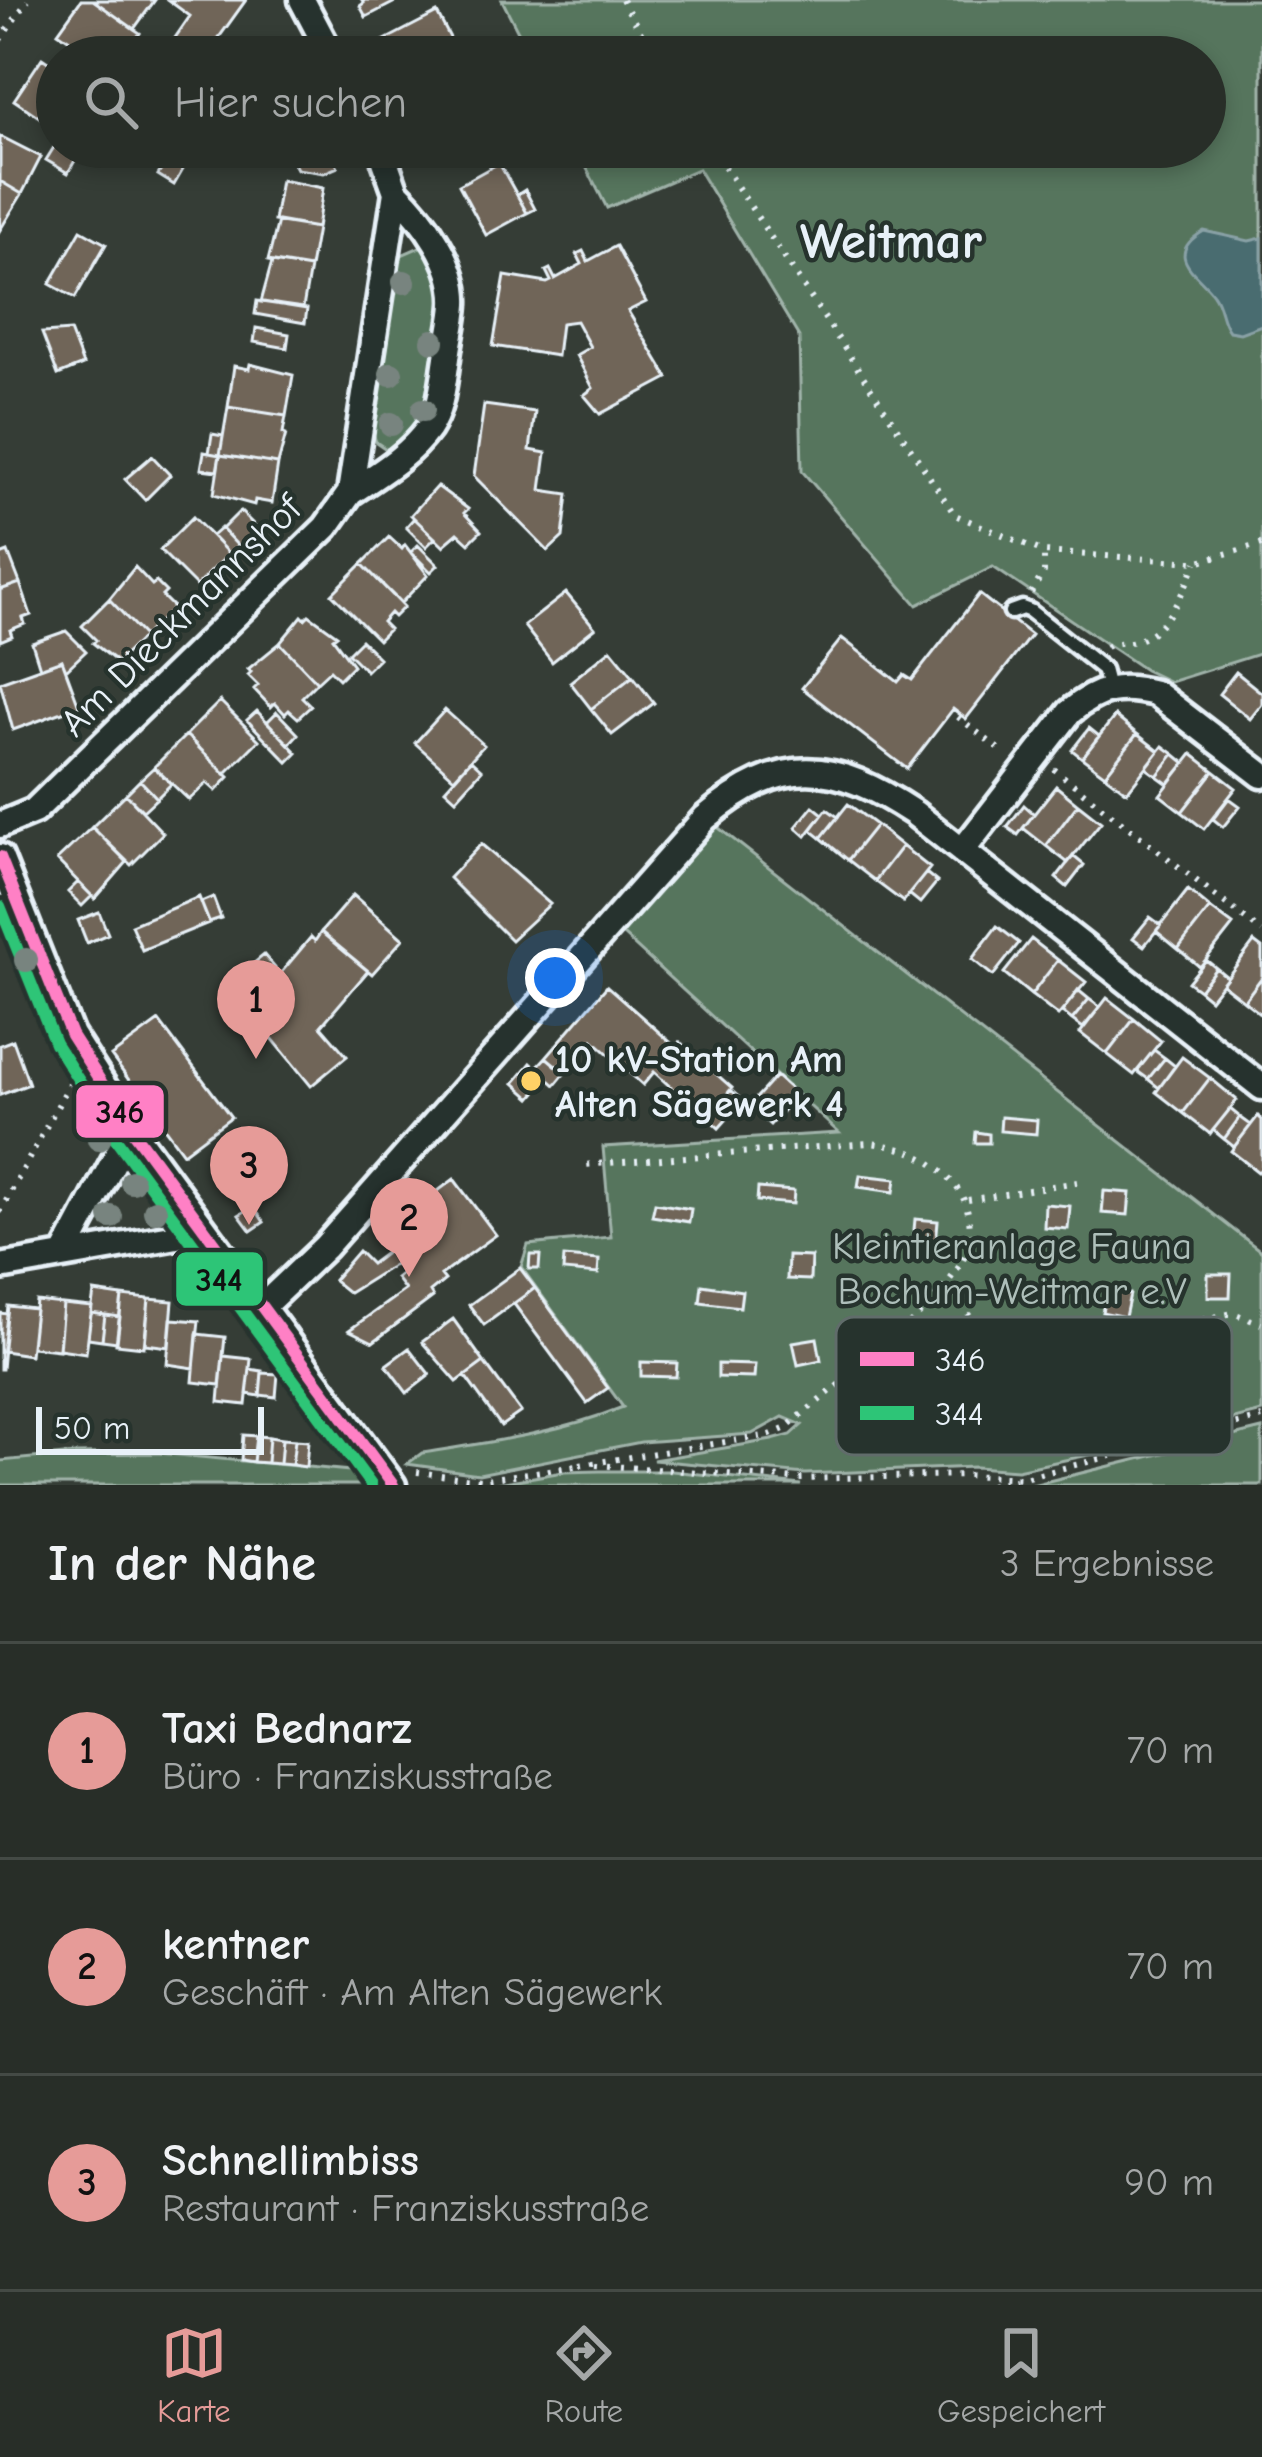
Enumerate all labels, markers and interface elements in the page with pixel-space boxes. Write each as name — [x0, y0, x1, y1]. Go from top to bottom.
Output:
search box — [36, 36, 1226, 168]
icon: search — [78, 69, 144, 135]
text: Hier suchen — [174, 76, 407, 128]
district label: Weitmar — [800, 212, 982, 271]
street label: Am Dieckmannshof — [51, 485, 312, 746]
your location — [525, 948, 585, 1008]
pin: 1 — [217, 960, 295, 1059]
place label: 10 kV-Station Am Alten Sägewerk 4 — [555, 1037, 844, 1127]
marker: 10 kV-Station Am Alten Sägewerk 4 — [518, 1068, 544, 1094]
line badge: 346 — [74, 1083, 166, 1140]
text: 346 — [95, 1093, 145, 1131]
pin: 3 — [210, 1126, 288, 1225]
pin: 2 — [370, 1178, 448, 1277]
park label: Kleintieranlage Fauna Bochum-Weitmar e.V — [832, 1224, 1192, 1314]
line badge: 344 — [174, 1250, 265, 1308]
text: 344 — [195, 1261, 243, 1299]
legend — [836, 1317, 1232, 1455]
text: 346 — [935, 1341, 986, 1379]
text: 344 — [935, 1395, 984, 1433]
scale bar — [36, 1401, 264, 1454]
text: 50 m — [54, 1409, 130, 1447]
text: In der Nähe — [48, 1534, 316, 1593]
text: 3 Ergebnisse — [1000, 1541, 1214, 1586]
text: Taxi Bednarz — [162, 1702, 412, 1754]
text: 1 — [79, 1728, 95, 1773]
text: 70 m — [1127, 1728, 1214, 1773]
text: Büro · Franziskusstraße — [162, 1754, 553, 1799]
text: kentner — [162, 1918, 309, 1970]
text: 2 — [77, 1944, 97, 1989]
text: 70 m — [1127, 1944, 1214, 1989]
text: Geschäft · Am Alten Sägewerk — [162, 1970, 662, 2015]
text: Schnellimbiss — [162, 2134, 419, 2186]
text: 3 — [77, 2160, 97, 2205]
text: 90 m — [1124, 2160, 1214, 2205]
text: Restaurant · Franziskusstraße — [162, 2186, 649, 2231]
tab: Karte — [157, 2320, 231, 2430]
tab: Route — [544, 2320, 623, 2430]
tab: Gespeichert — [937, 2320, 1105, 2430]

